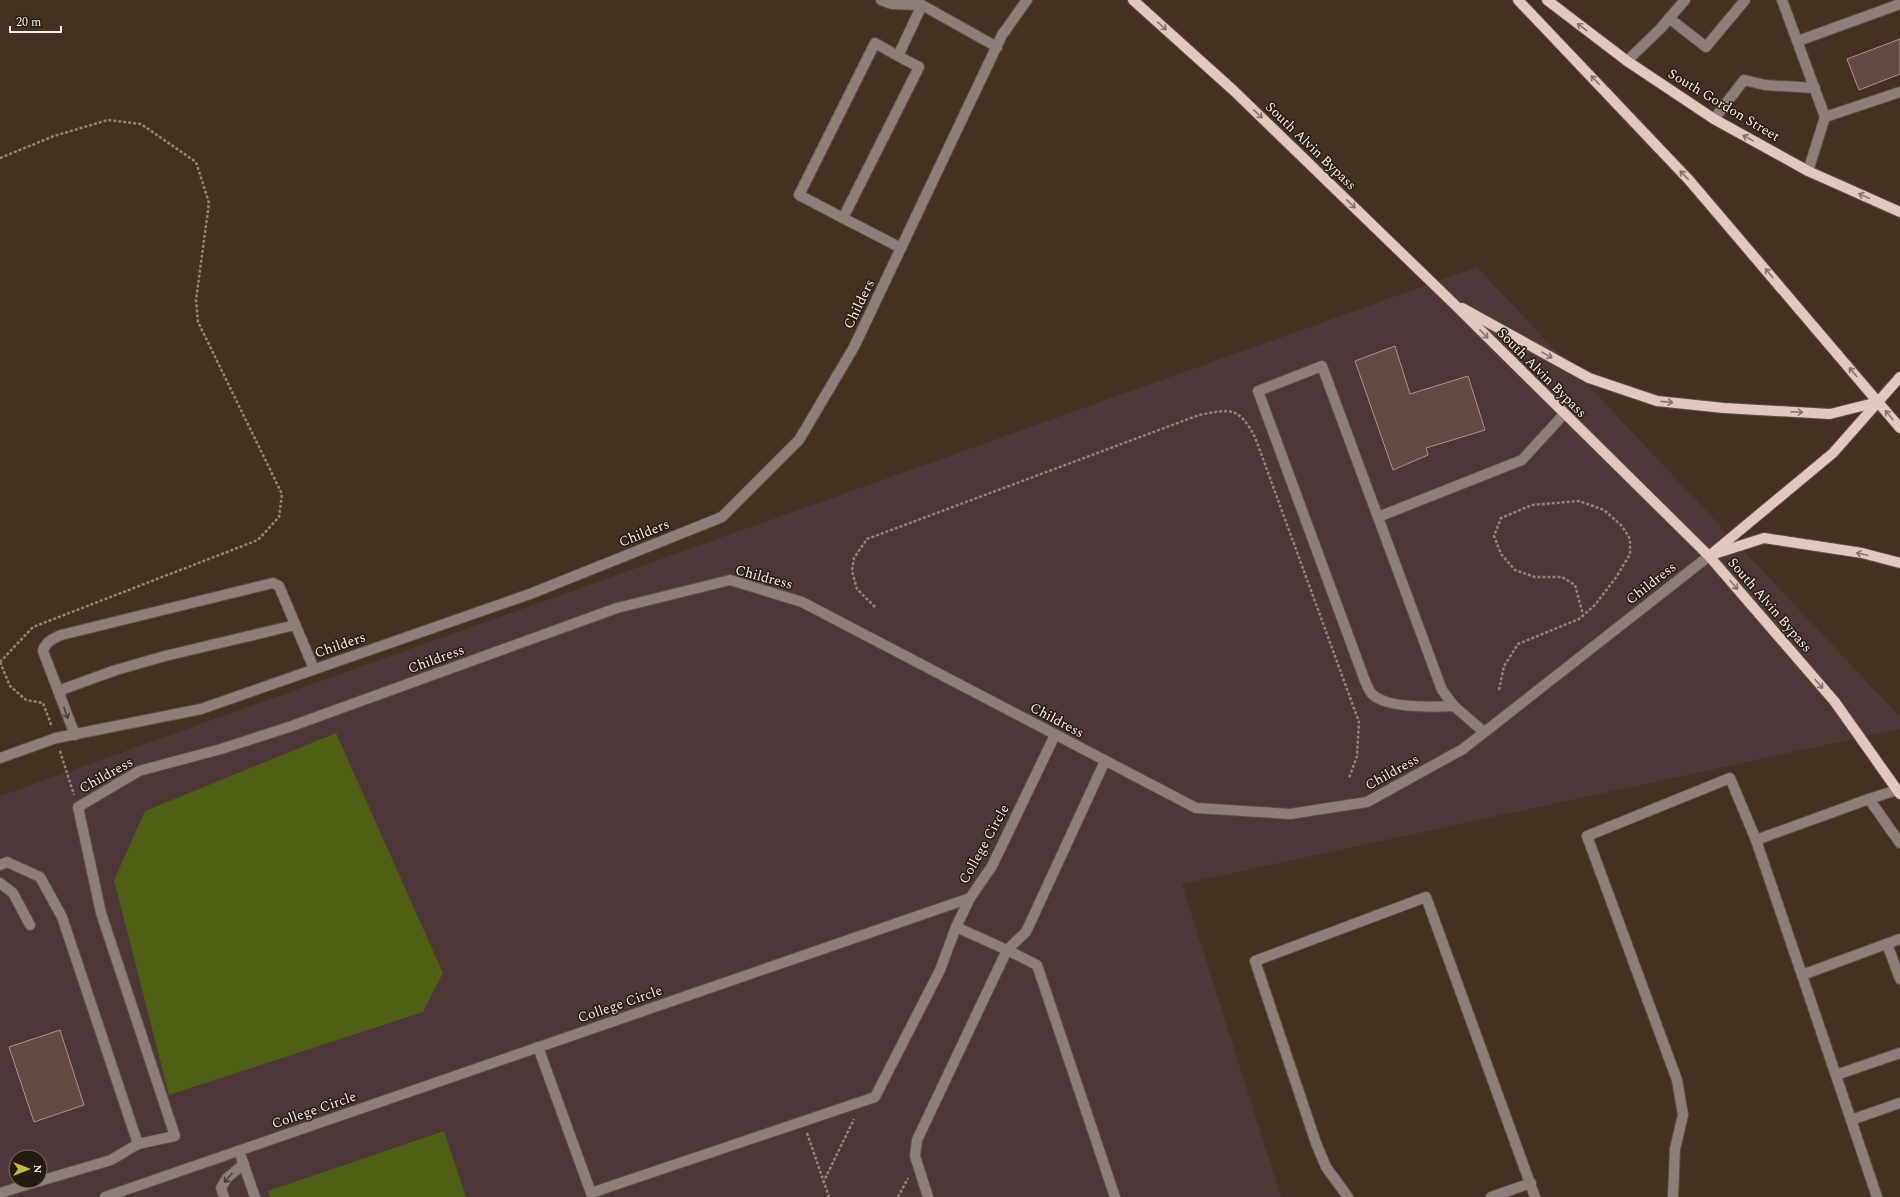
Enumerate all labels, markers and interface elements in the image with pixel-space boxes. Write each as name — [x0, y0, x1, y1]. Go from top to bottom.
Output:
scale bar — [10, 8, 61, 34]
text: 20 m — [16, 13, 41, 32]
one-way arrow — [1157, 21, 1167, 31]
one-way arrow — [1577, 22, 1588, 31]
street label: South Gordon Street — [1664, 63, 1784, 147]
one-way arrow — [1590, 75, 1599, 86]
street label: South Alvin Bypass — [1261, 97, 1361, 195]
one-way arrow — [1253, 109, 1263, 119]
one-way arrow — [1742, 134, 1754, 141]
one-way arrow — [1680, 170, 1689, 180]
one-way arrow — [1859, 192, 1871, 199]
one-way arrow — [1346, 200, 1356, 209]
one-way arrow — [1764, 268, 1773, 279]
street label: Childers — [838, 276, 880, 332]
street label: South Alvin Bypass — [1492, 323, 1592, 423]
one-way arrow — [1479, 329, 1489, 339]
one-way arrow — [1541, 351, 1553, 359]
one-way arrow — [1848, 367, 1857, 378]
one-way arrow — [1660, 398, 1673, 406]
one-way arrow — [1790, 408, 1803, 416]
one-way arrow — [1885, 410, 1894, 420]
street label: Childers — [616, 513, 672, 553]
one-way arrow — [1856, 549, 1869, 557]
street label: South Alvin Bypass — [1723, 553, 1817, 657]
street label: Childress — [1621, 557, 1681, 609]
street label: Childress — [733, 559, 795, 595]
one-way arrow — [1730, 580, 1739, 591]
street label: Childers — [312, 626, 368, 664]
street label: Childress — [405, 639, 467, 679]
one-way arrow — [1814, 678, 1823, 688]
street label: Childress — [1026, 697, 1088, 743]
one-way arrow — [63, 706, 71, 718]
street label: Childress — [1361, 749, 1423, 795]
street label: Childress — [75, 752, 137, 798]
street label: College Circle — [953, 800, 1015, 888]
street label: College Circle — [575, 980, 665, 1028]
street label: College Circle — [269, 1086, 359, 1134]
north arrow — [8, 1149, 48, 1189]
text: N — [29, 1165, 46, 1174]
one-way arrow — [224, 1173, 233, 1184]

